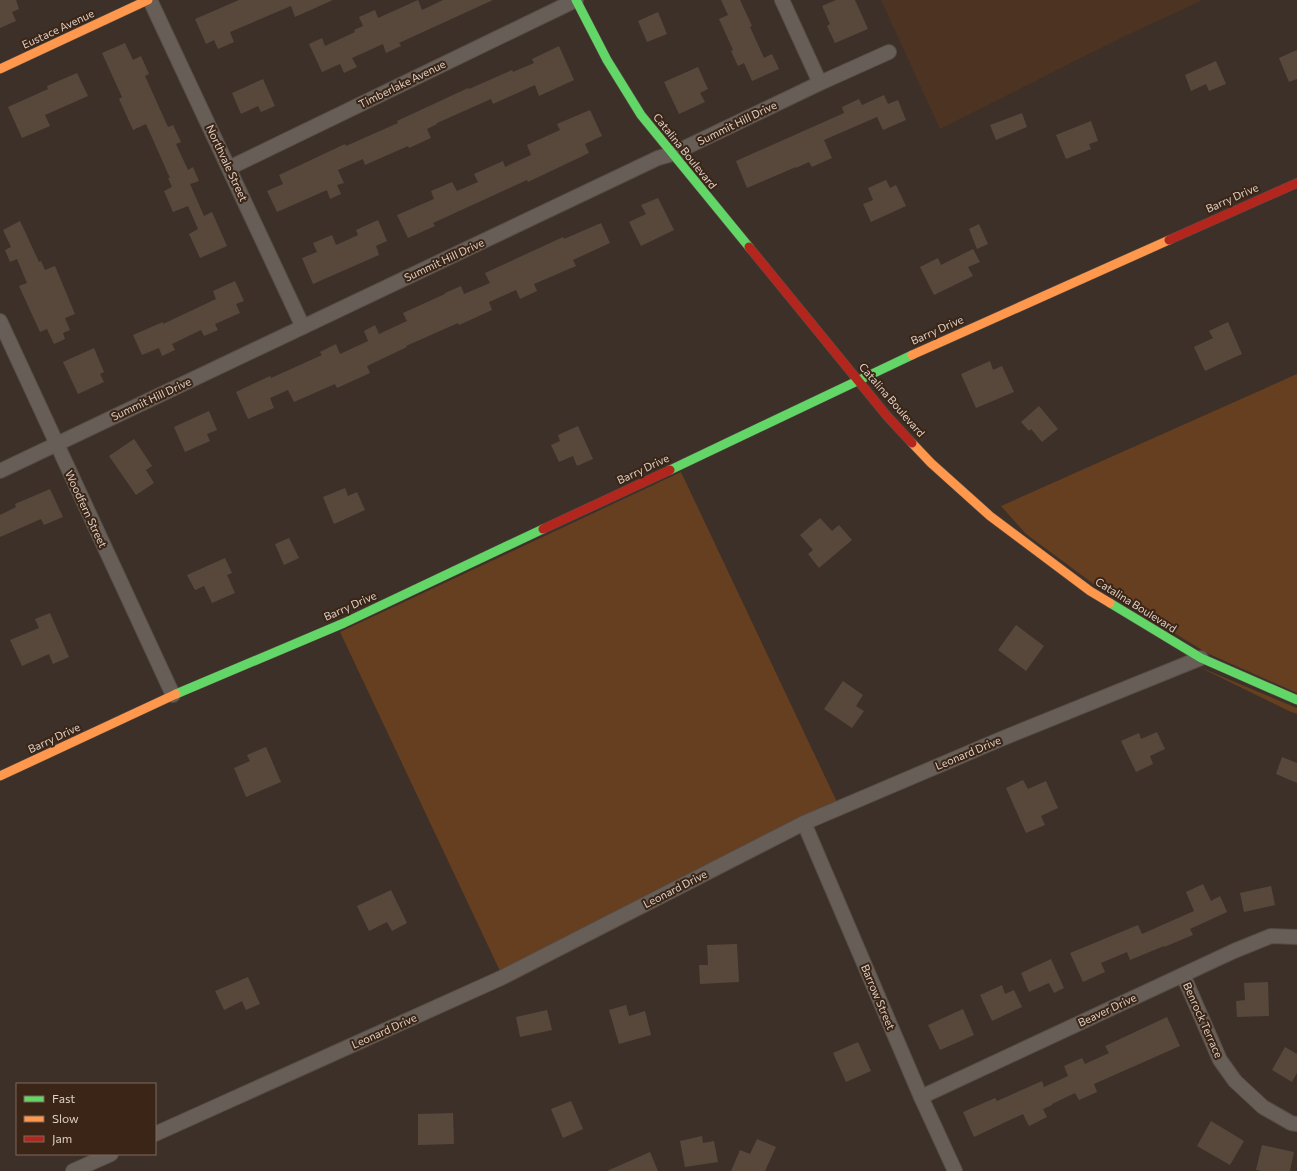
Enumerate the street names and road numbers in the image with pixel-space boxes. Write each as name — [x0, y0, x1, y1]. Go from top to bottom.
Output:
street label: Eustace Avenue — [20, 6, 96, 51]
street label: Timberlake Avenue — [356, 57, 448, 110]
street label: Summit Hill Drive — [695, 98, 779, 147]
street label: Catalina Boulevard — [651, 110, 720, 191]
street label: Northvale Street — [204, 122, 251, 204]
street label: Barry Drive — [1204, 180, 1260, 215]
street label: Summit Hill Drive — [402, 235, 486, 284]
street label: Barry Drive — [909, 312, 965, 347]
street label: Catalina Boulevard — [857, 360, 928, 439]
street label: Summit Hill Drive — [109, 374, 193, 423]
street label: Barry Drive — [615, 451, 671, 486]
street label: Woodfern Street — [63, 468, 110, 550]
street label: Catalina Boulevard — [1093, 574, 1179, 635]
street label: Barry Drive — [322, 588, 378, 623]
street label: Barry Drive — [26, 720, 82, 755]
street label: Leonard Drive — [933, 733, 1003, 772]
street label: Leonard Drive — [641, 867, 709, 910]
street label: Barrow Street — [859, 962, 898, 1032]
street label: Benrock Terrace — [1181, 980, 1226, 1060]
street label: Beaver Drive — [1076, 990, 1138, 1029]
street label: Leonard Drive — [349, 1010, 419, 1051]

